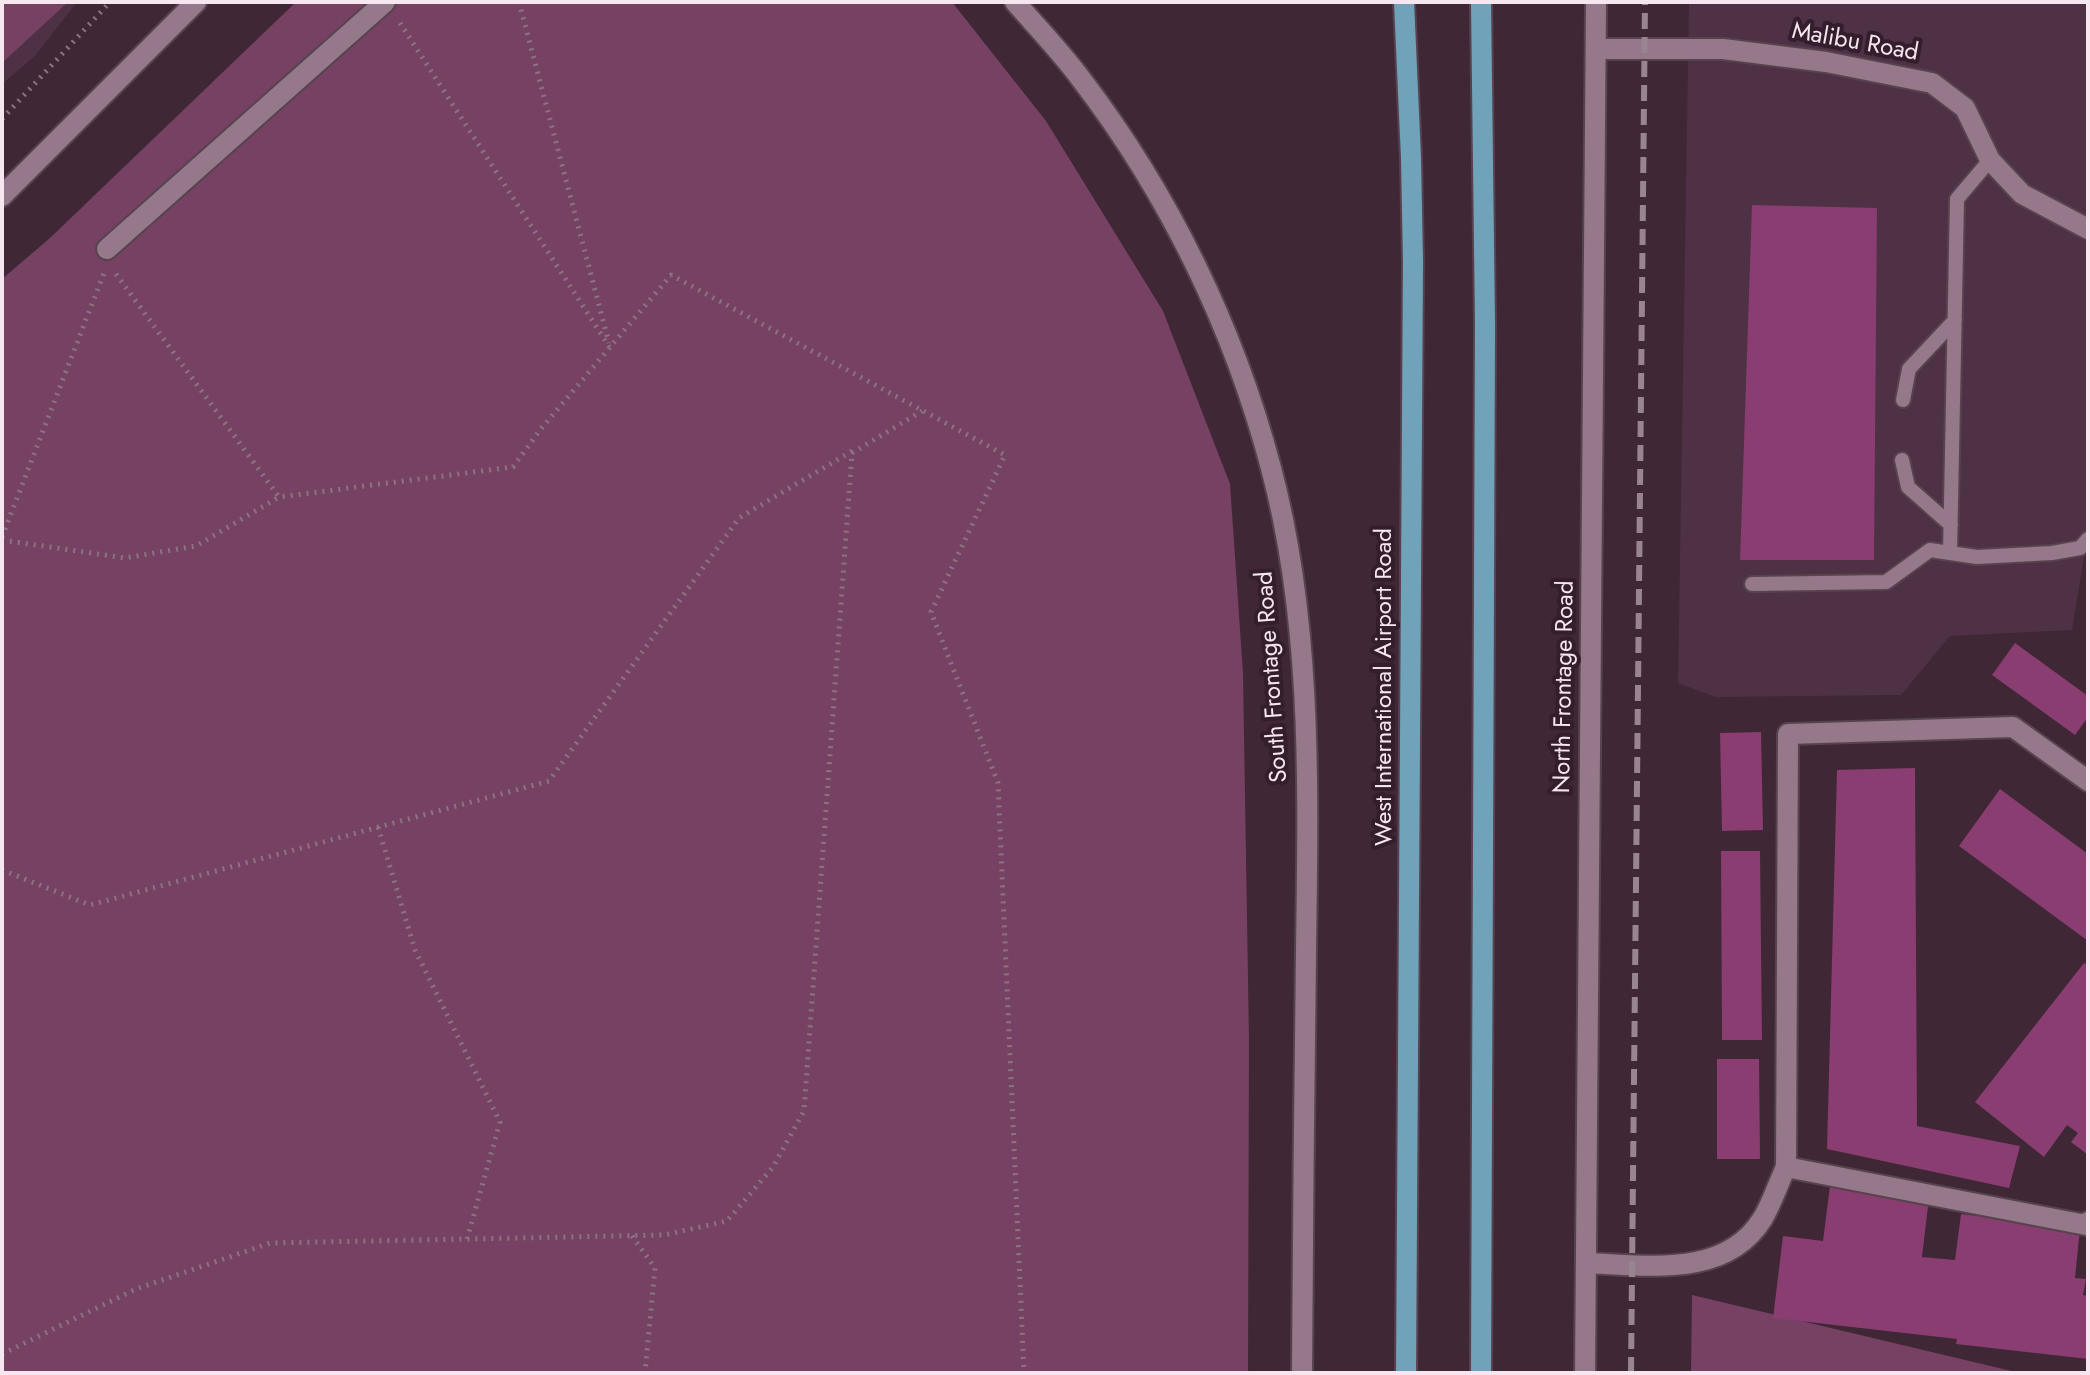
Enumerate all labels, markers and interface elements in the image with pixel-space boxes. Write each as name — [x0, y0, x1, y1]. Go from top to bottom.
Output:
street label: Malibu Road — [1789, 18, 1921, 68]
street label: West International Airport Road — [1371, 528, 1399, 846]
street label: South Frontage Road — [1251, 570, 1295, 784]
street label: North Frontage Road — [1549, 580, 1581, 794]

